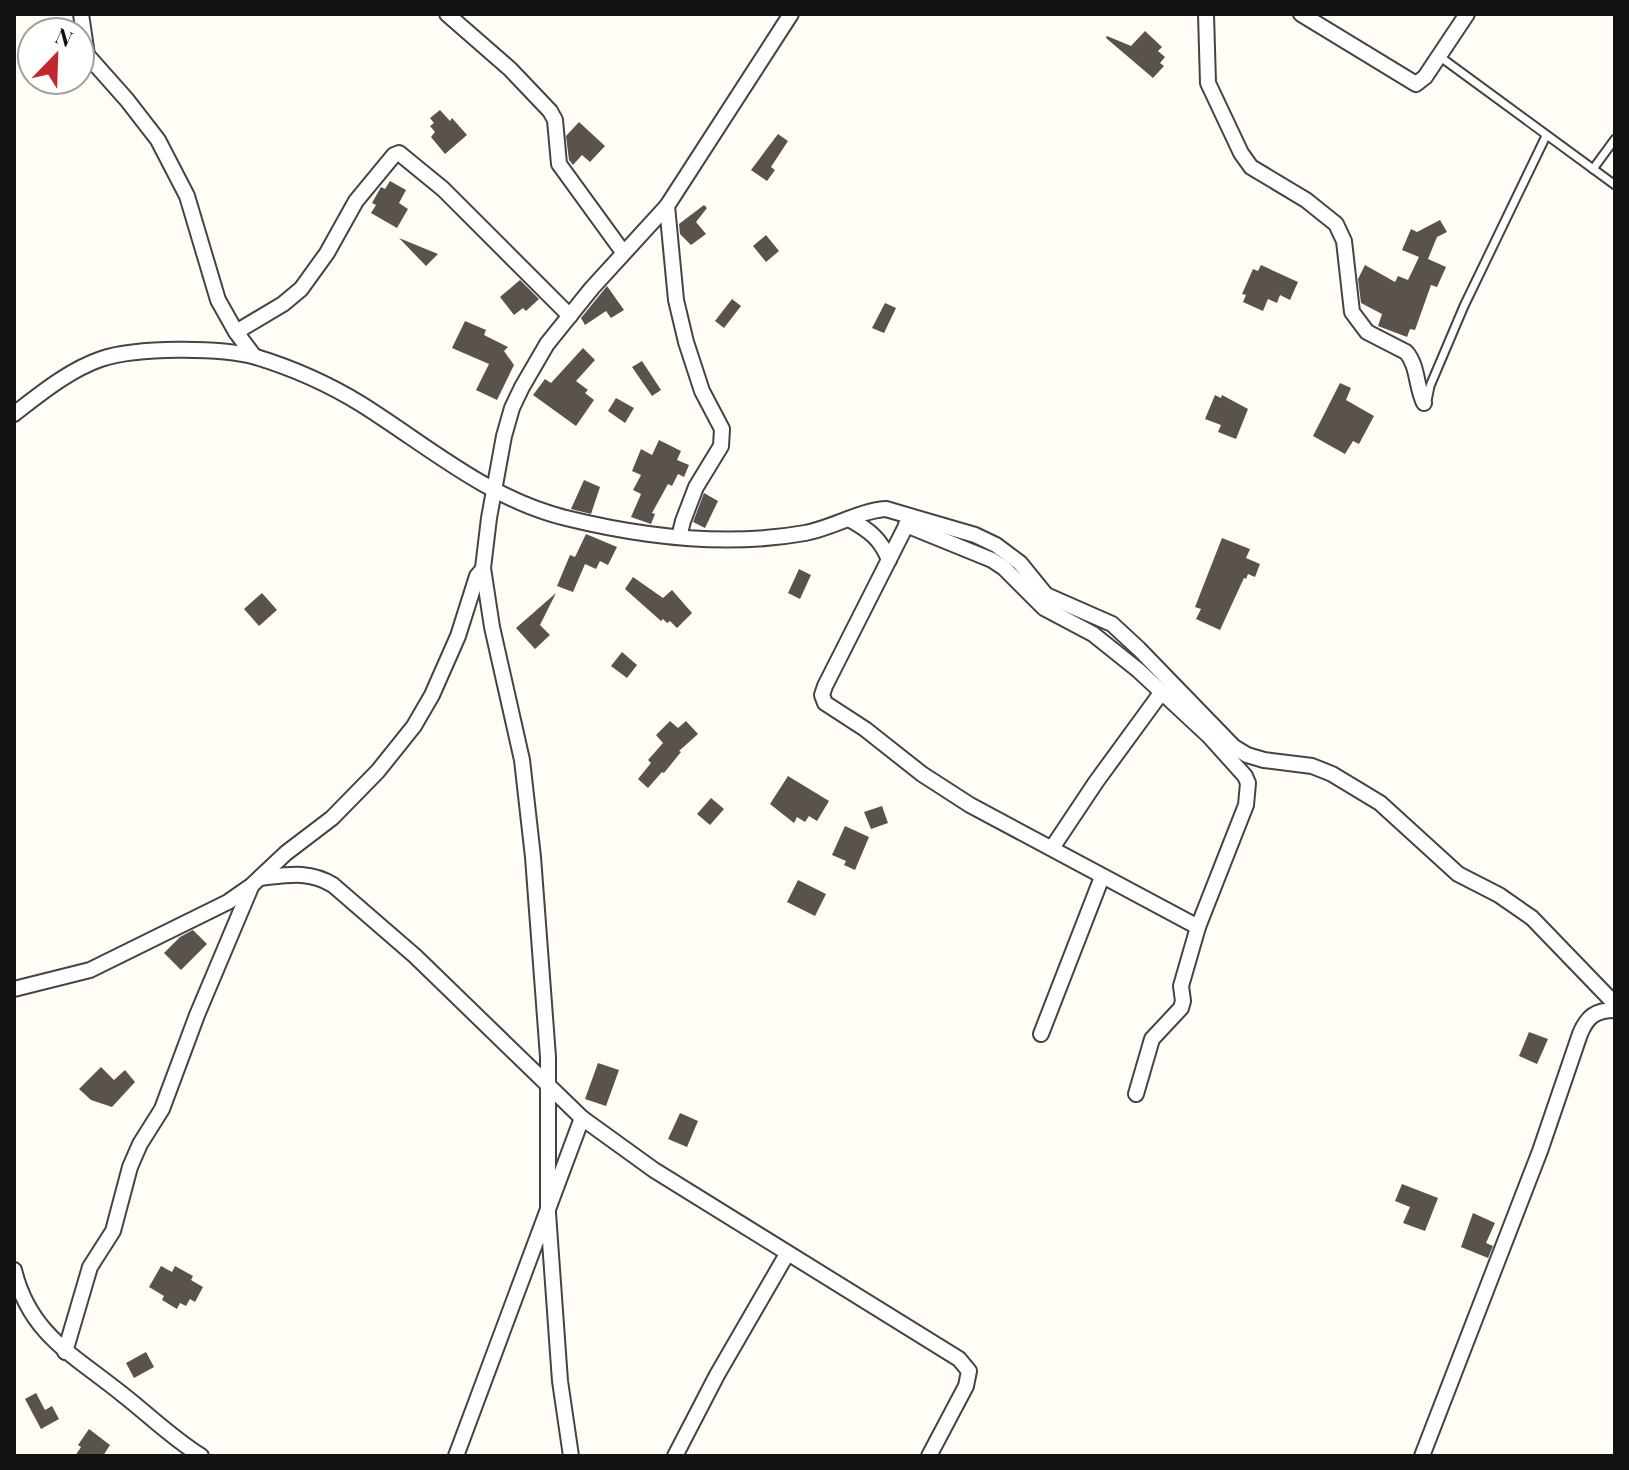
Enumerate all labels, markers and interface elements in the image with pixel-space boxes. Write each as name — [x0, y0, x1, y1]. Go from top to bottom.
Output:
north arrow — [16, 16, 96, 96]
text: N — [51, 20, 77, 54]

